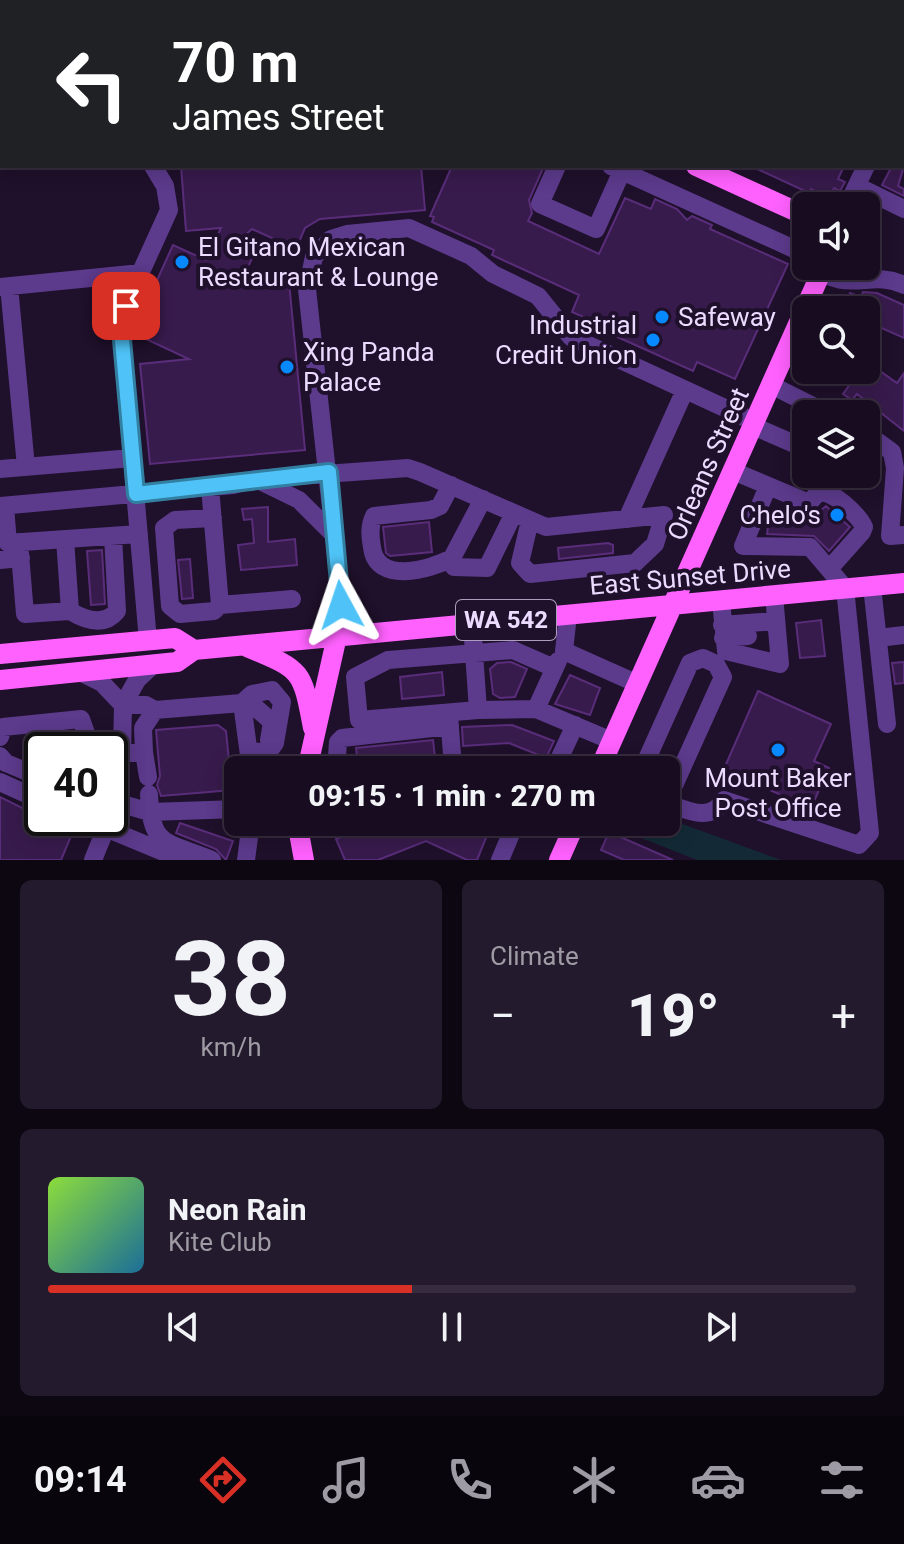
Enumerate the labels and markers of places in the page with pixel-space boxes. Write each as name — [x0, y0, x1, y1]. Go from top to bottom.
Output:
place label: El Gitano Mexican Restaurant & Lounge — [198, 232, 439, 292]
marker: El Gitano Mexican Restaurant & Lounge — [173, 253, 191, 271]
pin — [92, 272, 160, 340]
place label: Safeway — [678, 302, 776, 332]
marker: Safeway — [653, 308, 671, 326]
place label: Industrial Credit Union — [495, 310, 637, 370]
marker: Industrial Credit Union — [644, 331, 662, 349]
place label: Xing Panda Palace — [303, 337, 435, 397]
marker: Xing Panda Palace — [278, 358, 296, 376]
place label: Chelo's — [740, 500, 821, 530]
marker: Chelo's — [828, 506, 846, 524]
marker: Mount Baker Post Office — [769, 741, 787, 759]
place label: Mount Baker Post Office — [704, 763, 852, 823]

